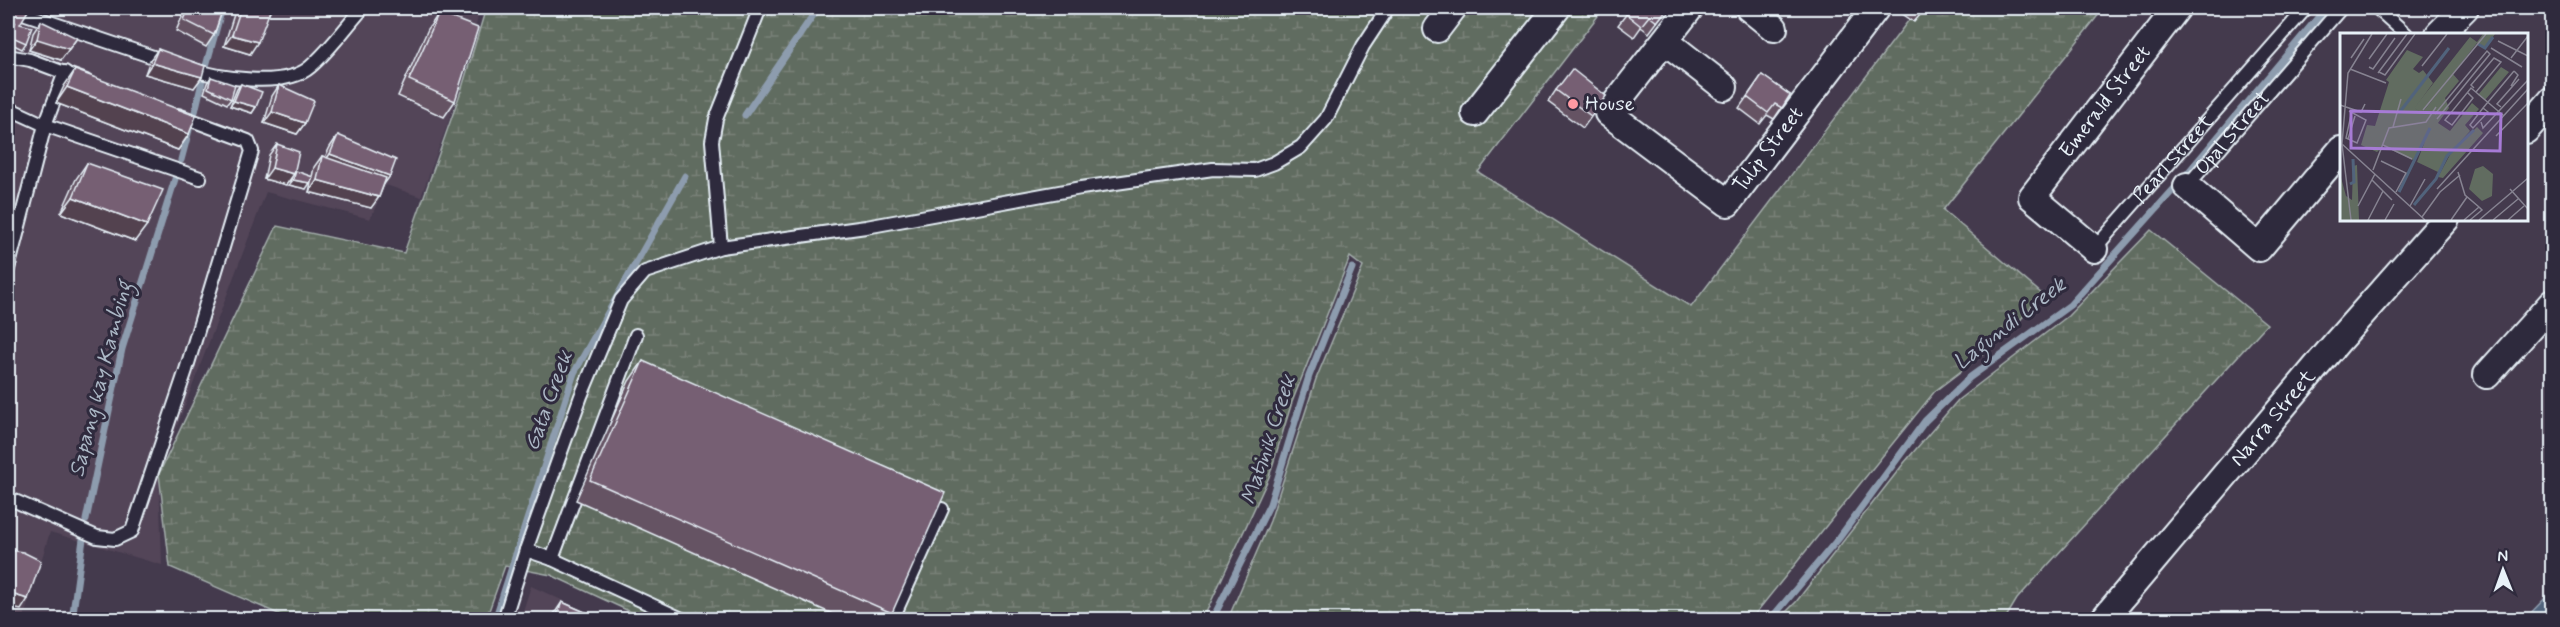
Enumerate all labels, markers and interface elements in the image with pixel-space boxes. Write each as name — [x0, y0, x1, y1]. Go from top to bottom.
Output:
inset map — [2340, 33, 2527, 220]
street label: Emerald Street — [2053, 39, 2157, 164]
street label: Opal Street — [2188, 85, 2277, 181]
place label: House — [1585, 90, 1635, 118]
marker: House — [1566, 97, 1580, 111]
street label: Tulip Street — [1727, 101, 1810, 199]
street label: Pearl Street — [2126, 108, 2221, 209]
water label: Lagundi Creek — [1948, 270, 2075, 379]
water label: Sapang kay Kambing — [63, 275, 142, 481]
water label: Gata Creek — [518, 346, 580, 455]
street label: Narra Street — [2224, 363, 2322, 472]
water label: Matinik Creek — [1235, 370, 1304, 508]
north arrow — [2473, 540, 2533, 600]
text: N — [2497, 546, 2508, 567]

